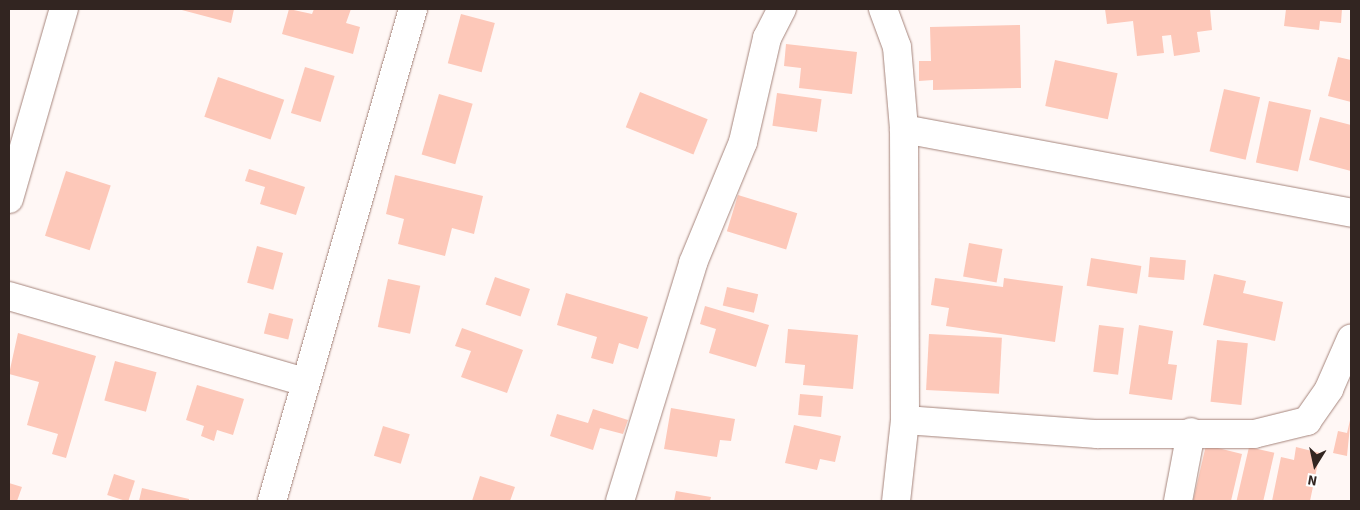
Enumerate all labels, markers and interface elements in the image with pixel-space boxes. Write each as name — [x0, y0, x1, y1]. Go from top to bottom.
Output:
north arrow — [1290, 440, 1340, 490]
text: N — [1306, 469, 1319, 490]

